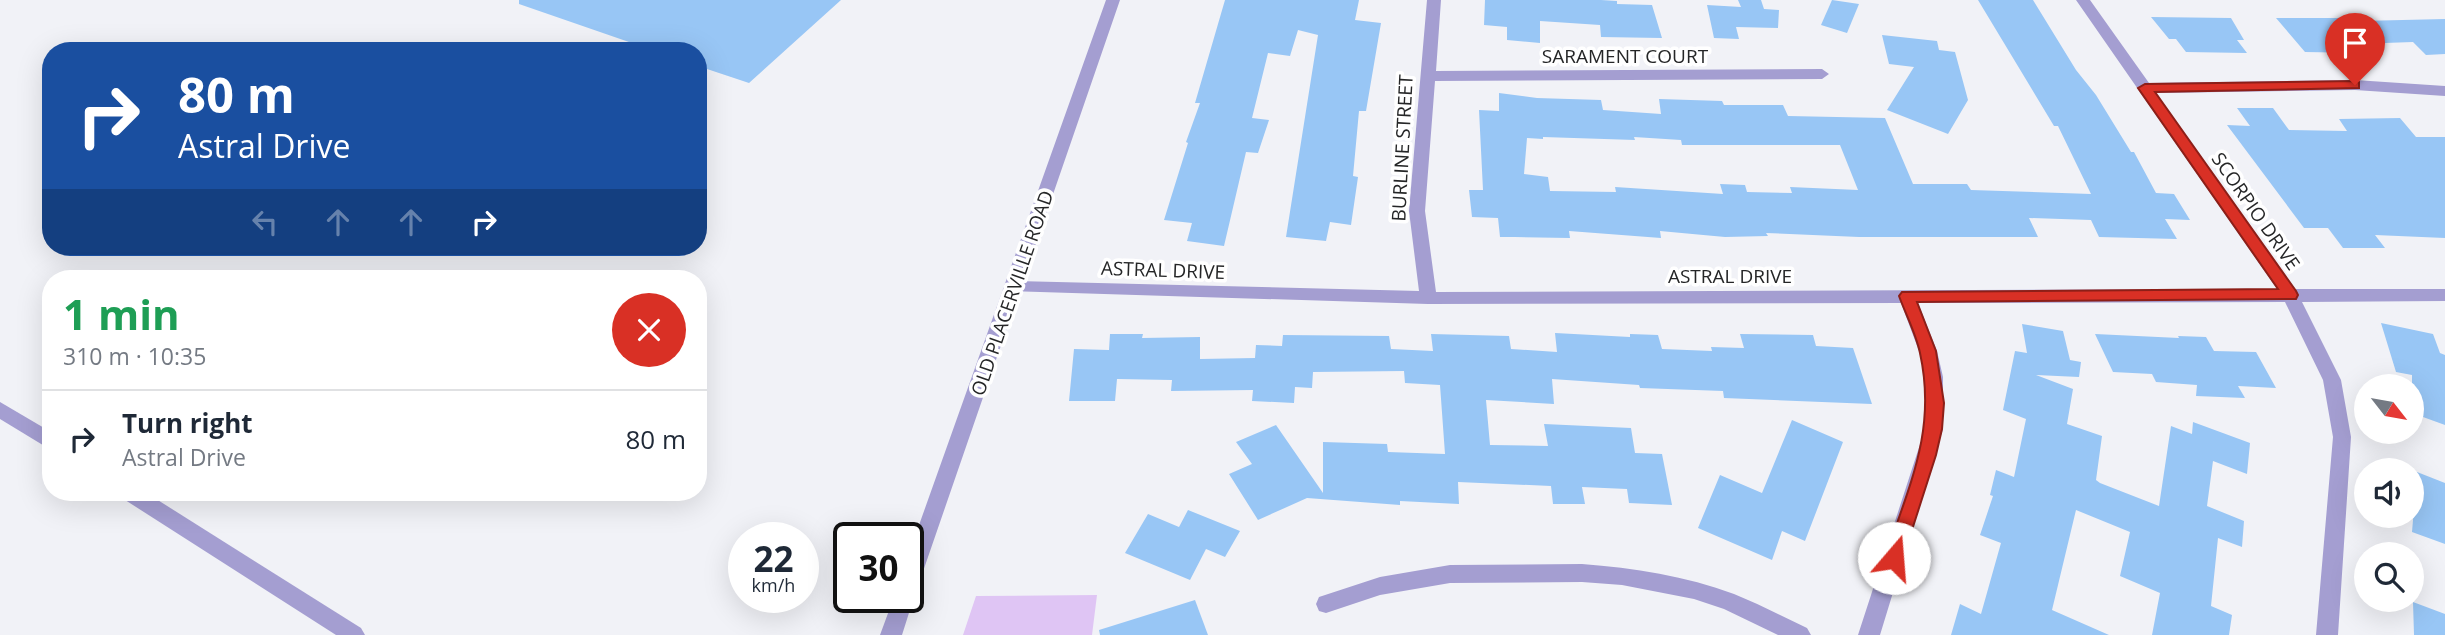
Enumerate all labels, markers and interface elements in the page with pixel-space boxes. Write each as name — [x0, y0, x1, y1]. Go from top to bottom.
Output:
pin — [2325, 13, 2385, 85]
icon: arrive — [2336, 24, 2374, 62]
street label: SARAMENT COURT — [1542, 43, 1709, 69]
text: 80 m — [178, 61, 295, 127]
icon: right — [63, 70, 154, 161]
street label: BURLINE STREET — [1385, 73, 1419, 222]
text: Astral Drive — [178, 124, 350, 167]
street label: SCORPIO DRIVE — [2206, 147, 2306, 275]
street label: OLD PLACERVILLE ROAD — [965, 187, 1059, 399]
icon: left — [246, 203, 284, 241]
icon: ahead — [319, 203, 357, 241]
icon: ahead — [392, 203, 430, 241]
icon: right — [465, 203, 503, 241]
street label: ASTRAL DRIVE — [1100, 255, 1226, 285]
street label: ASTRAL DRIVE — [1668, 263, 1792, 289]
text: 1 min — [63, 285, 180, 342]
button: close — [612, 293, 686, 367]
text: 310 m · 10:35 — [63, 340, 206, 372]
north arrow — [2354, 374, 2424, 444]
map controls — [2354, 374, 2424, 612]
text: Turn right — [122, 405, 253, 441]
icon: right — [63, 420, 101, 458]
text: 80 m — [625, 421, 686, 457]
text: Astral Drive — [122, 441, 246, 473]
button: sound — [2354, 458, 2424, 528]
position arrow — [1857, 521, 1931, 595]
speed limit sign: 30 — [833, 522, 924, 613]
text: 22 — [753, 535, 794, 582]
button: search — [2354, 542, 2424, 612]
text: km/h — [752, 573, 795, 597]

